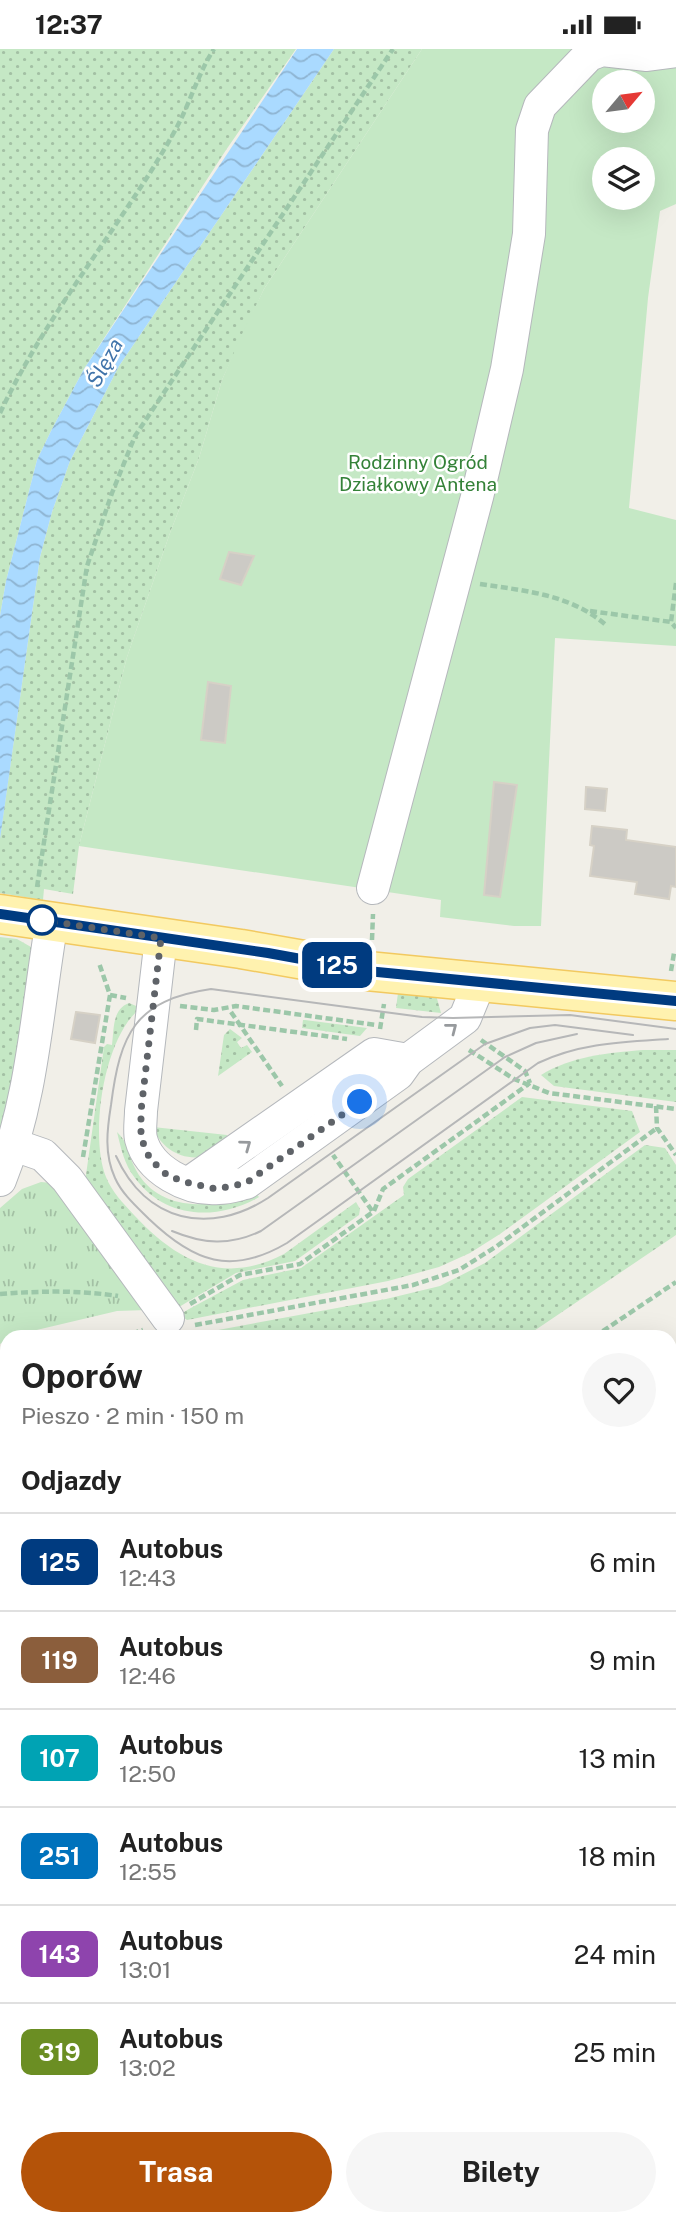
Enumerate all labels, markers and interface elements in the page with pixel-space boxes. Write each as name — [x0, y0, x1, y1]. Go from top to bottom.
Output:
text: 12:37 — [35, 9, 103, 40]
north arrow — [592, 70, 654, 133]
map controls — [592, 70, 655, 210]
button: layers — [592, 147, 655, 210]
water label: Ślęza — [81, 334, 128, 391]
park label: Rodzinny Ogród Działkowy Antena — [339, 451, 497, 495]
unlabelled marker — [27, 905, 57, 935]
line badge: 125 — [297, 942, 377, 988]
text: 125 — [316, 951, 358, 979]
one-way arrow — [444, 1023, 457, 1036]
your location — [342, 1084, 377, 1119]
one-way arrow — [238, 1140, 250, 1153]
button: heart — [582, 1353, 656, 1427]
text: Oporów — [21, 1357, 143, 1395]
text: Pieszo · 2 min · 150 m — [21, 1402, 244, 1429]
text: Odjazdy — [21, 1465, 122, 1496]
text: Autobus — [119, 1533, 223, 1564]
text: 6 min — [589, 1547, 656, 1578]
text: 125 — [39, 1548, 80, 1576]
text: 12:43 — [119, 1564, 176, 1591]
text: Autobus — [119, 1631, 223, 1662]
text: 9 min — [589, 1645, 656, 1676]
text: 119 — [41, 1646, 78, 1674]
text: 12:46 — [119, 1662, 176, 1689]
text: Autobus — [119, 1729, 223, 1760]
text: 13 min — [579, 1743, 656, 1774]
text: 107 — [39, 1744, 80, 1772]
text: 12:50 — [119, 1760, 176, 1787]
text: Autobus — [119, 1827, 223, 1858]
text: 18 min — [578, 1841, 656, 1872]
text: 251 — [39, 1842, 80, 1870]
text: 12:55 — [119, 1858, 177, 1885]
text: Autobus — [119, 1925, 223, 1956]
text: 24 min — [574, 1939, 656, 1970]
text: 143 — [39, 1940, 80, 1968]
text: 13:01 — [119, 1956, 171, 1983]
text: Autobus — [119, 2023, 223, 2054]
text: 25 min — [573, 2037, 656, 2068]
text: 319 — [38, 2038, 81, 2066]
text: 13:02 — [119, 2054, 176, 2081]
button: Trasa — [21, 2132, 332, 2212]
button: Bilety — [346, 2132, 656, 2212]

